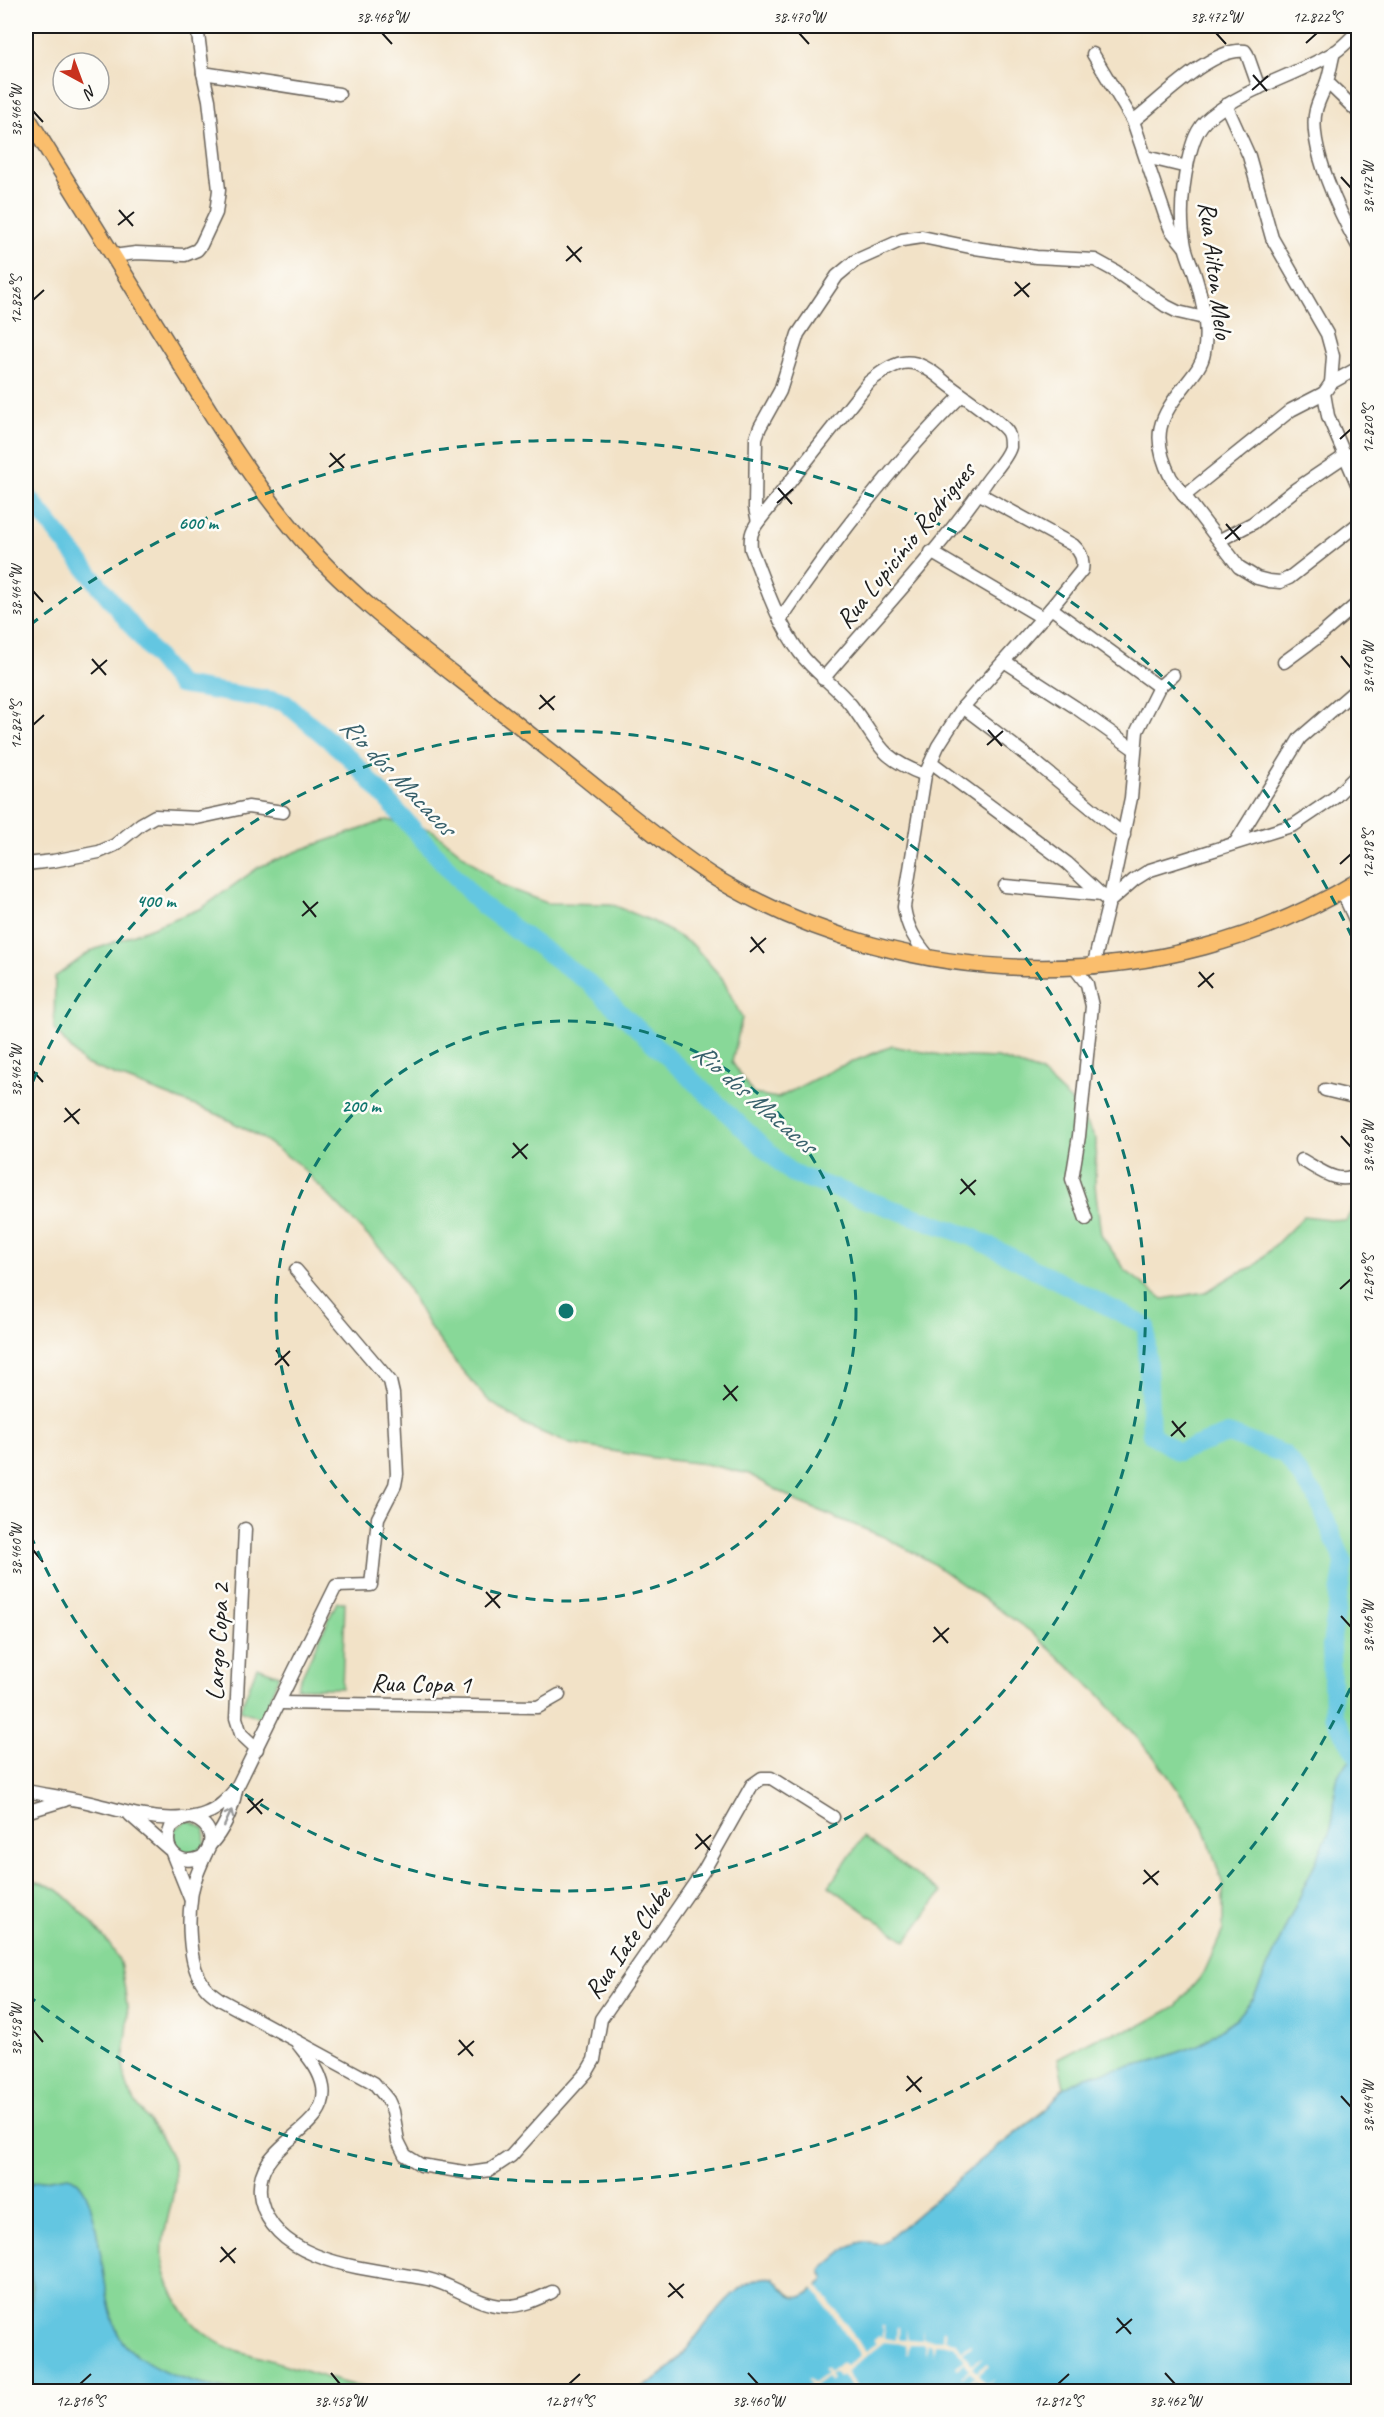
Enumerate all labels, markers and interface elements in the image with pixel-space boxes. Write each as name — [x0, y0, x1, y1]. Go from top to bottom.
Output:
text: 38.468°W — [356, 8, 411, 27]
text: 38.470°W — [773, 8, 828, 27]
text: 38.472°W — [1190, 8, 1245, 27]
text: 12.822°S — [1293, 8, 1344, 27]
north arrow — [51, 51, 111, 111]
text: N — [78, 81, 100, 104]
text: 38.466°W — [7, 82, 26, 137]
text: 38.472°W — [1359, 159, 1378, 214]
street label: Rua Ailton Melo — [1191, 199, 1241, 343]
text: 12.826°S — [7, 273, 26, 324]
text: 12.820°S — [1359, 402, 1378, 453]
street label: Rua Lupicínio Rodrigues — [828, 454, 984, 635]
text: 600 m — [178, 512, 219, 534]
text: 38.464°W — [7, 562, 26, 617]
text: 38.470°W — [1359, 639, 1378, 694]
text: 12.824°S — [7, 698, 26, 749]
water label: Rio dos Macacos — [333, 710, 466, 846]
text: 12.818°S — [1359, 827, 1378, 878]
text: 400 m — [137, 890, 177, 912]
water label: Rio dos Macacos — [687, 1035, 827, 1164]
text: 38.462°W — [7, 1042, 26, 1097]
text: 200 m — [342, 1095, 382, 1117]
text: 38.468°W — [1359, 1118, 1378, 1173]
text: 12.816°S — [1359, 1252, 1378, 1303]
centre of rings — [556, 1301, 576, 1321]
text: 38.460°W — [7, 1521, 26, 1576]
street label: Largo Copa 2 — [198, 1580, 237, 1702]
text: 38.466°W — [1359, 1598, 1378, 1653]
street label: Rua Copa 1 — [371, 1666, 473, 1701]
one-way arrow — [223, 1810, 234, 1828]
street label: Rua Iate Clube — [577, 1878, 679, 2005]
text: 38.458°W — [7, 2001, 26, 2056]
text: 38.464°W — [1359, 2078, 1378, 2133]
text: 12.816°S — [56, 2392, 107, 2411]
text: 38.458°W — [314, 2392, 369, 2411]
text: 12.814°S — [545, 2392, 596, 2411]
text: 38.460°W — [732, 2392, 787, 2411]
text: 12.812°S — [1034, 2392, 1085, 2411]
text: 38.462°W — [1149, 2392, 1204, 2411]

